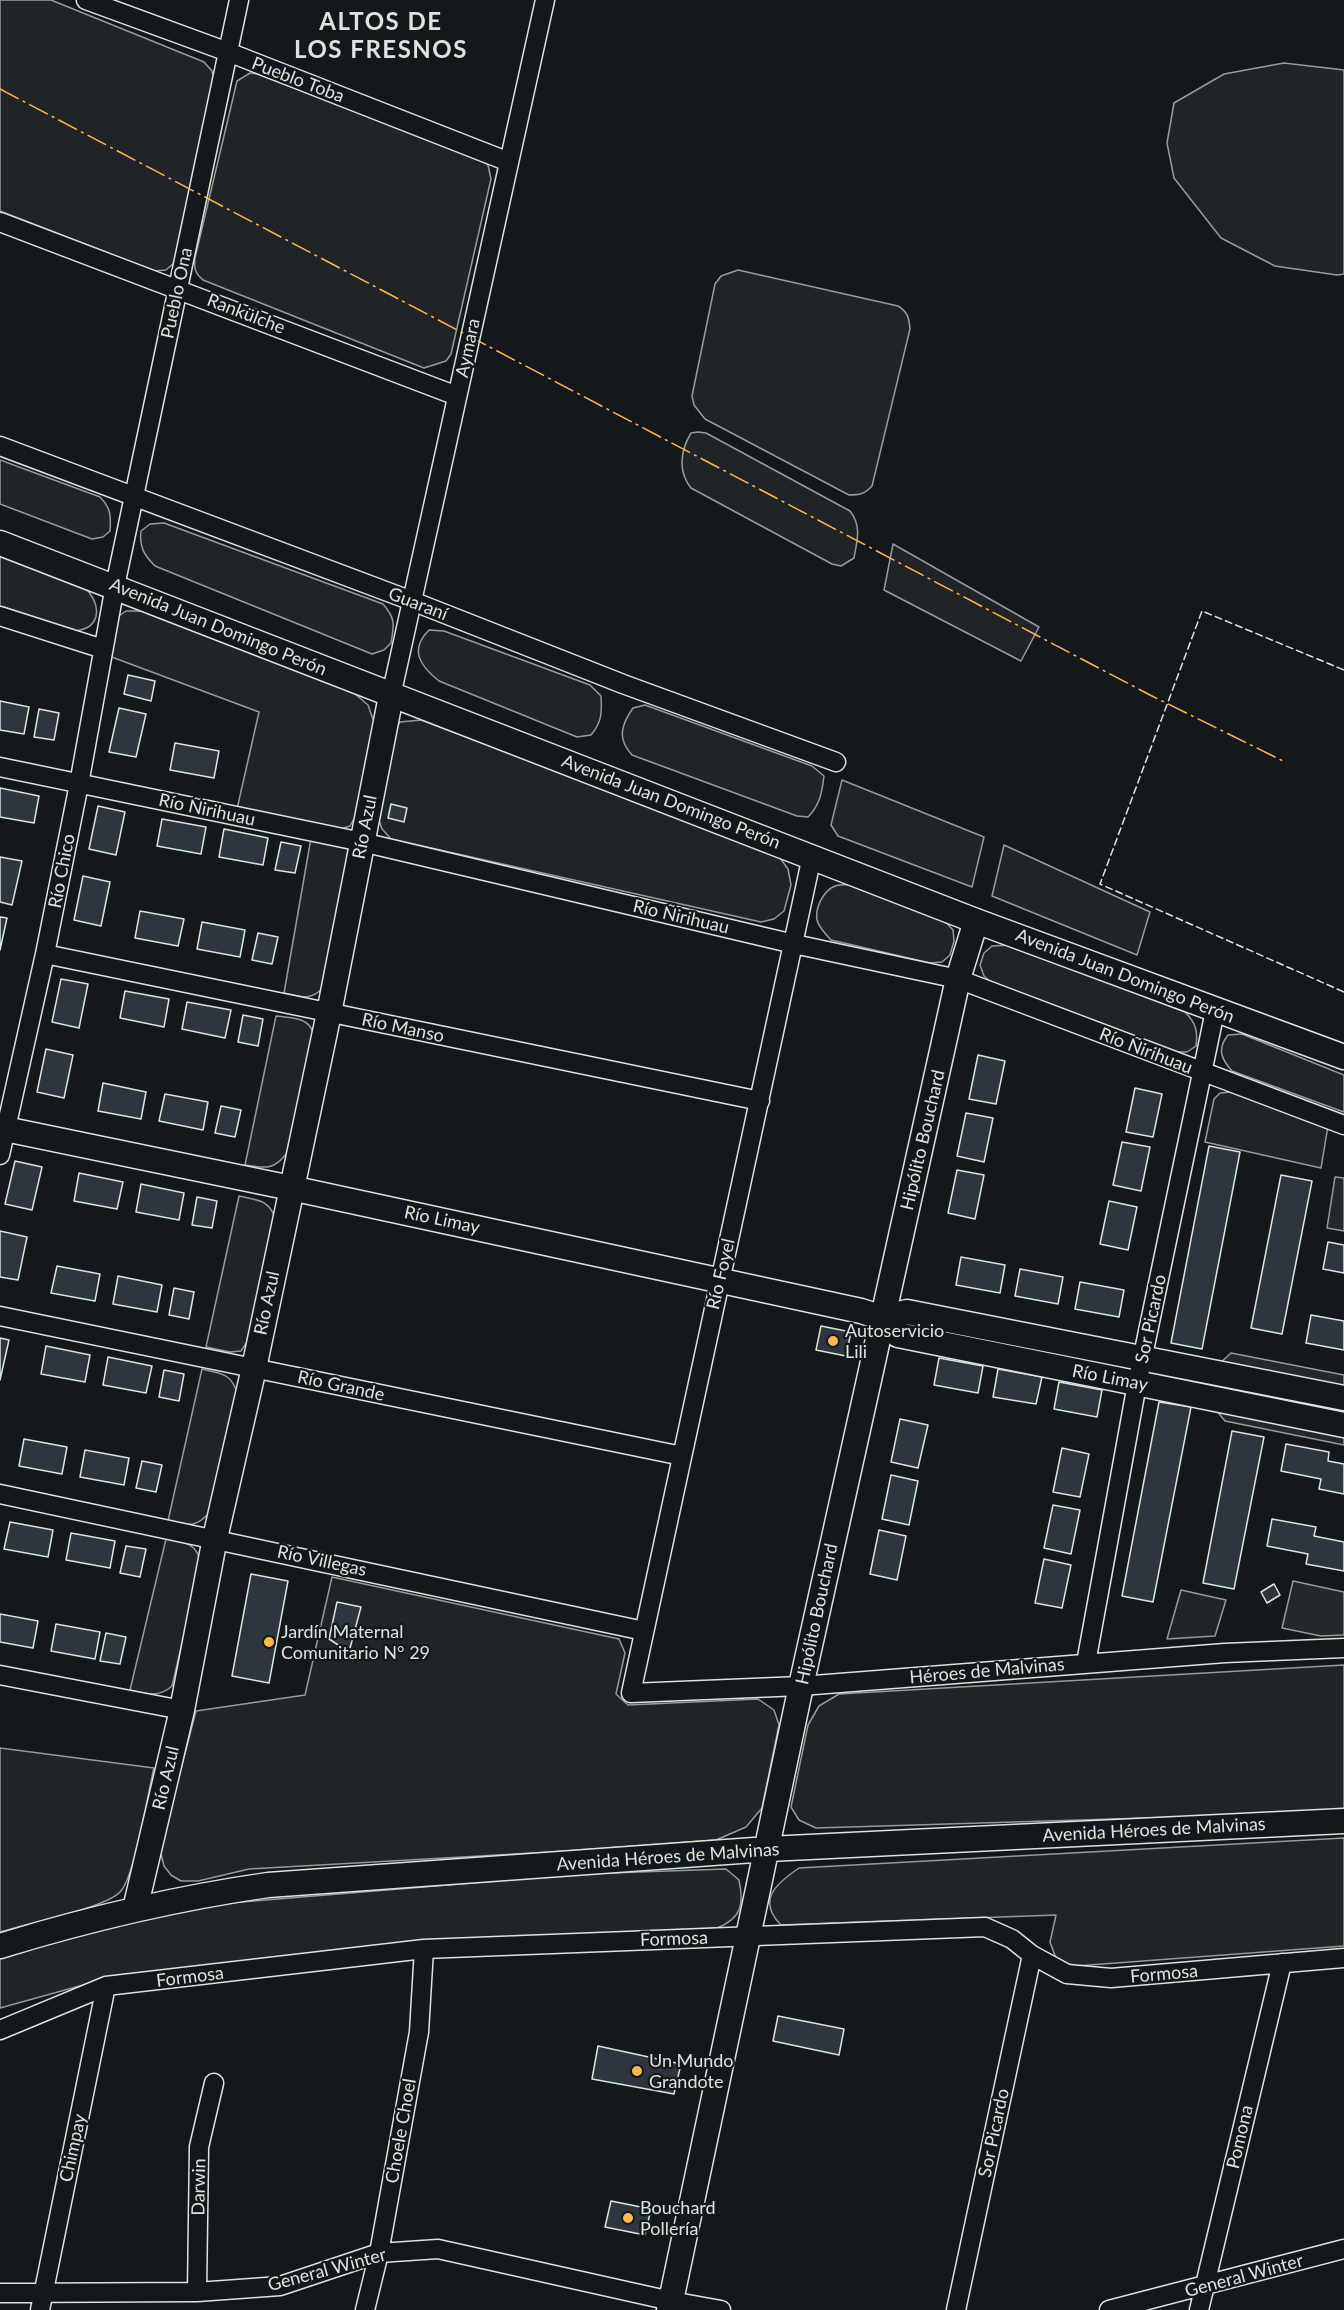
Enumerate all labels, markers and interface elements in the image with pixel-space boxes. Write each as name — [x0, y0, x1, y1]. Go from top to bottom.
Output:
district label: ALTOS DE LOS FRESNOS — [294, 8, 468, 64]
street label: Pueblo Toba — [249, 53, 347, 107]
street label: Pueblo Ona — [157, 245, 197, 341]
street label: Rankülche — [204, 289, 288, 339]
street label: Aymara — [451, 317, 485, 379]
street label: Avenida Juan Domingo Perón — [106, 573, 330, 681]
street label: Guaraní — [385, 583, 451, 625]
street label: Avenida Juan Domingo Perón — [559, 750, 783, 854]
street label: Río Ñirihuau — [157, 789, 257, 831]
street label: Río Azul — [348, 793, 382, 861]
street label: Río Chico — [44, 832, 80, 910]
street label: Río Ñirihuau — [631, 895, 731, 939]
street label: Avenida Juan Domingo Perón — [1013, 924, 1237, 1028]
street label: Río Manso — [360, 1009, 446, 1047]
street label: Río Ñirihuau — [1096, 1023, 1196, 1079]
street label: Hipólito Bouchard — [896, 1068, 950, 1212]
street label: Río Limay — [402, 1201, 482, 1239]
street label: Río Foyel — [702, 1236, 740, 1312]
street label: Río Azul — [250, 1269, 284, 1337]
street label: Sor Picardo — [1131, 1273, 1171, 1365]
place label: Autoservicio Lili — [845, 1320, 944, 1362]
marker: Autoservicio Lili — [826, 1334, 840, 1348]
street label: Río Limay — [1070, 1360, 1150, 1396]
street label: Río Grande — [296, 1366, 386, 1406]
street label: Río Villegas — [275, 1541, 369, 1581]
street label: Hipólito Bouchard — [792, 1542, 842, 1686]
place label: Jardín Maternal Comunitario N° 29 — [281, 1621, 430, 1664]
marker: Jardín Maternal Comunitario N° 29 — [262, 1635, 276, 1649]
street label: Héroes de Malvinas — [909, 1653, 1065, 1689]
street label: Río Azul — [148, 1744, 184, 1812]
street label: Avenida Héroes de Malvinas — [1042, 1813, 1266, 1847]
street label: Avenida Héroes de Malvinas — [556, 1838, 780, 1876]
street label: Formosa — [640, 1927, 708, 1951]
street label: Formosa — [1129, 1960, 1199, 1988]
street label: Formosa — [155, 1962, 225, 1992]
place label: Un Mundo Grandote — [649, 2050, 734, 2092]
marker: Un Mundo Grandote — [630, 2064, 644, 2078]
street label: Choele Choel — [381, 2077, 421, 2185]
street label: Sor Picardo — [974, 2087, 1014, 2179]
street label: Pomona — [1222, 2103, 1258, 2171]
street label: Chimpay — [55, 2112, 91, 2184]
street label: Darwin — [188, 2158, 210, 2216]
place label: Bouchard Pollería — [640, 2197, 716, 2240]
marker: Bouchard Pollería — [621, 2211, 635, 2225]
street label: General Winter — [265, 2244, 389, 2296]
street label: General Winter — [1182, 2250, 1306, 2302]

